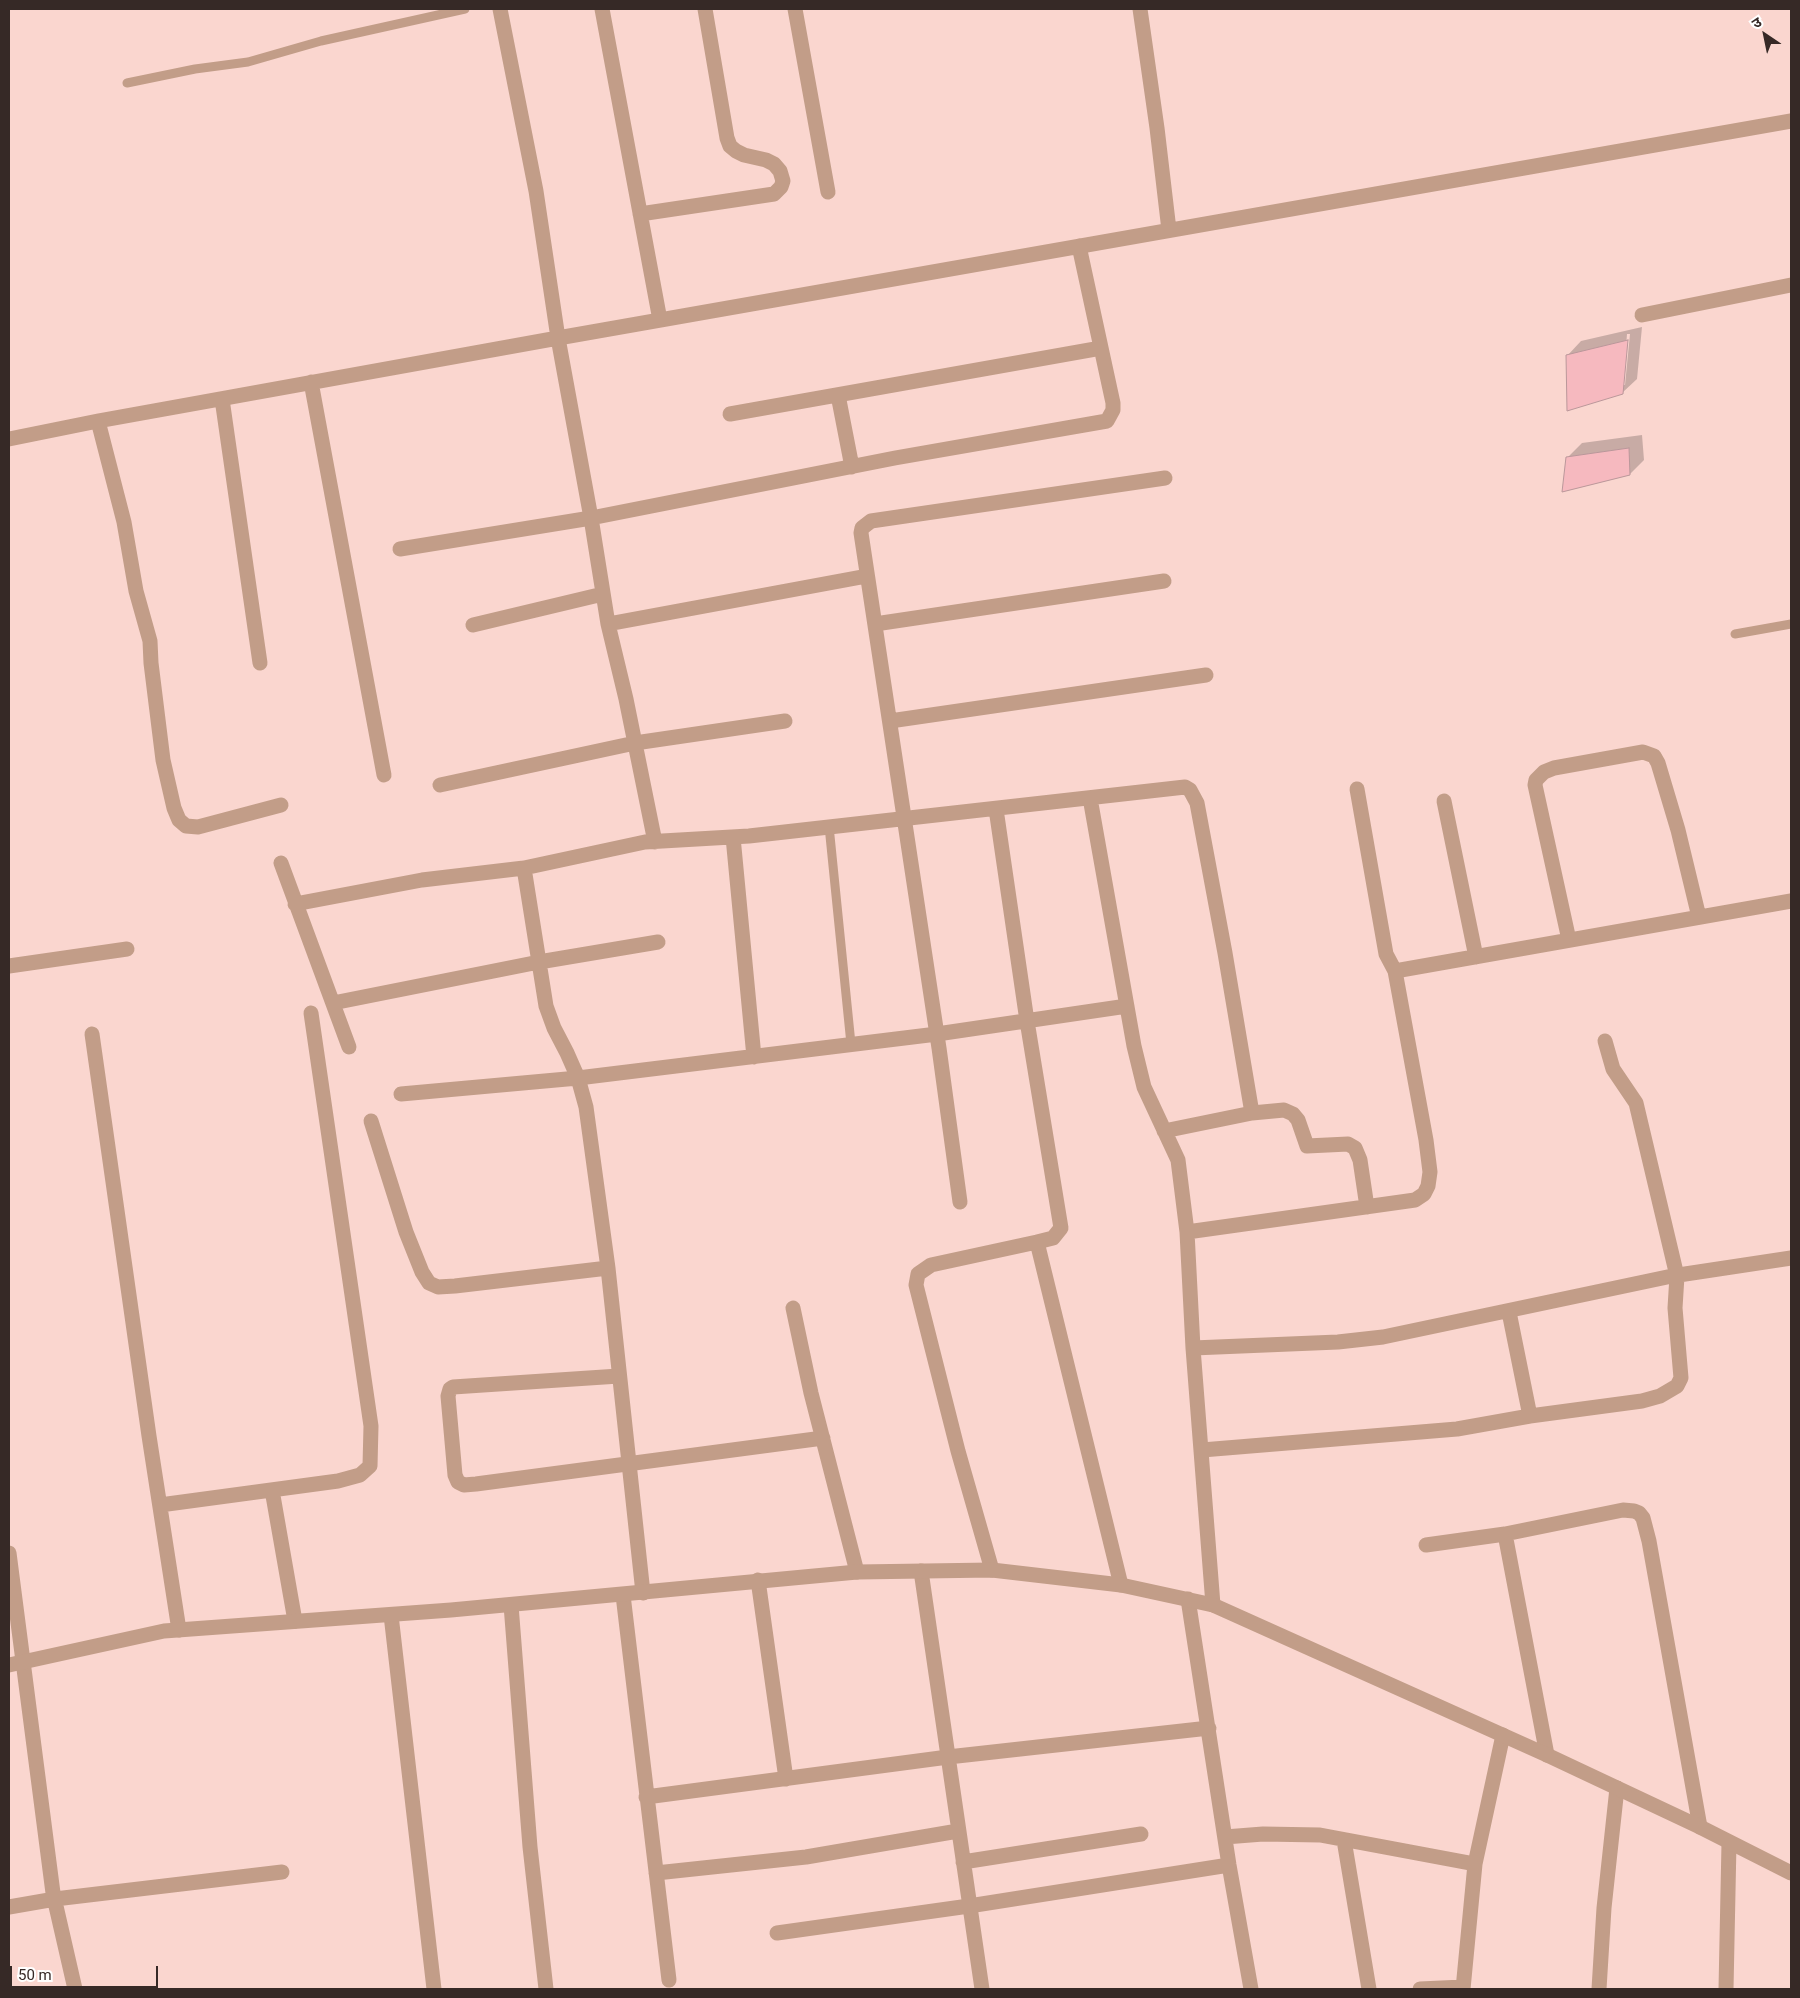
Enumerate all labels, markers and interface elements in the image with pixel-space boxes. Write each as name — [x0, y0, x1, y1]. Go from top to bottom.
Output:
north arrow — [1740, 10, 1790, 60]
text: उ — [1749, 14, 1764, 31]
scale bar — [12, 1956, 160, 1988]
text: 50 m — [18, 1966, 52, 1984]

